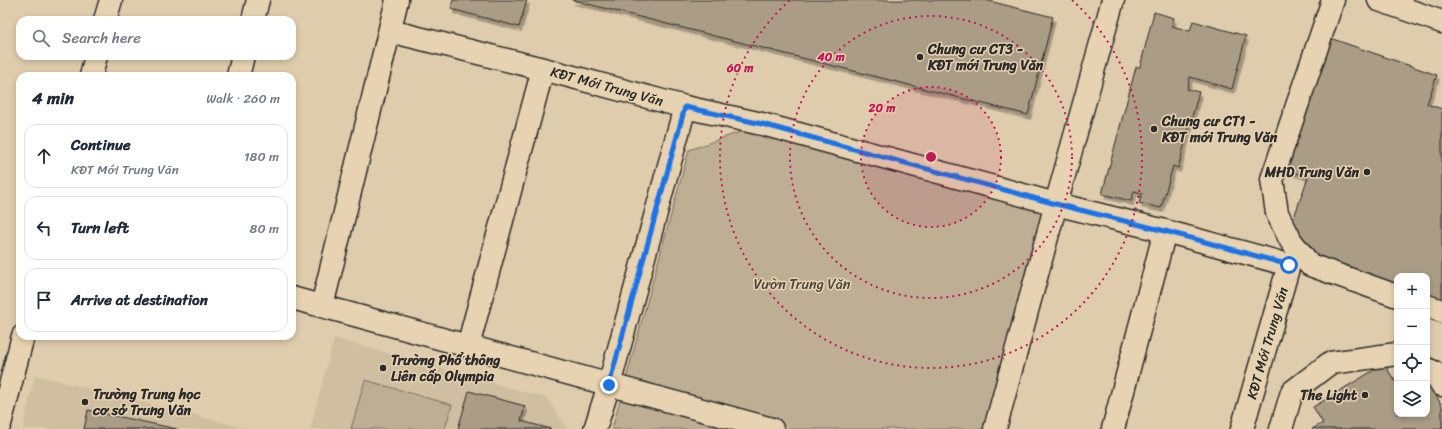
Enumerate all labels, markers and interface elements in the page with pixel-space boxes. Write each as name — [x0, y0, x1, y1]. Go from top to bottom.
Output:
search box — [16, 16, 296, 60]
text: Search here — [62, 25, 141, 51]
icon: search — [30, 27, 52, 49]
place label: Chung cư CT3 - KĐT mới Trung Văn — [927, 37, 1044, 78]
text: 40 m — [816, 46, 845, 68]
marker: Chung cư CT3 - KĐT mới Trung Văn — [915, 52, 925, 62]
text: 60 m — [726, 57, 754, 79]
street label: KĐT Mới Trung Văn — [548, 59, 667, 114]
text: 4 min — [32, 83, 74, 113]
text: Walk · 260 m — [206, 87, 280, 110]
text: 20 m — [868, 97, 896, 119]
place label: Chung cư CT1 - KĐT mới Trung Văn — [1161, 109, 1278, 150]
marker: Chung cư CT1 - KĐT mới Trung Văn — [1149, 124, 1159, 134]
text: Continue — [71, 132, 131, 158]
icon: ahead — [33, 145, 55, 167]
text: 180 m — [244, 145, 279, 168]
centre of rings — [924, 150, 938, 164]
text: KĐT Mới Trung Văn — [71, 158, 179, 181]
place label: MHD Trung Văn — [1264, 160, 1359, 185]
marker: MHD Trung Văn — [1362, 167, 1372, 177]
text: Turn left — [71, 215, 129, 241]
icon: left — [33, 217, 55, 239]
text: 80 m — [250, 217, 279, 240]
route start — [1280, 256, 1298, 274]
park label: Vườn Trung Văn — [754, 272, 851, 297]
map controls — [1394, 273, 1430, 417]
button: + — [1394, 273, 1430, 309]
street label: KĐT Mới Trung Văn — [1239, 284, 1296, 402]
text: Arrive at destination — [71, 287, 208, 313]
icon: arrive — [33, 289, 55, 311]
button: − — [1394, 309, 1430, 345]
button: locate — [1394, 345, 1430, 381]
place label: Trường Phổ thông Liên cấp Olympia — [391, 348, 501, 389]
marker: Trường Phổ thông Liên cấp Olympia — [378, 363, 388, 373]
route end — [600, 376, 618, 394]
button: layers — [1394, 381, 1430, 417]
place label: Trường Trung học cơ sở Trung Văn — [92, 382, 201, 423]
place label: The Light — [1300, 383, 1358, 408]
marker: The Light — [1360, 390, 1370, 400]
marker: Trường Trung học cơ sở Trung Văn — [80, 397, 90, 407]

